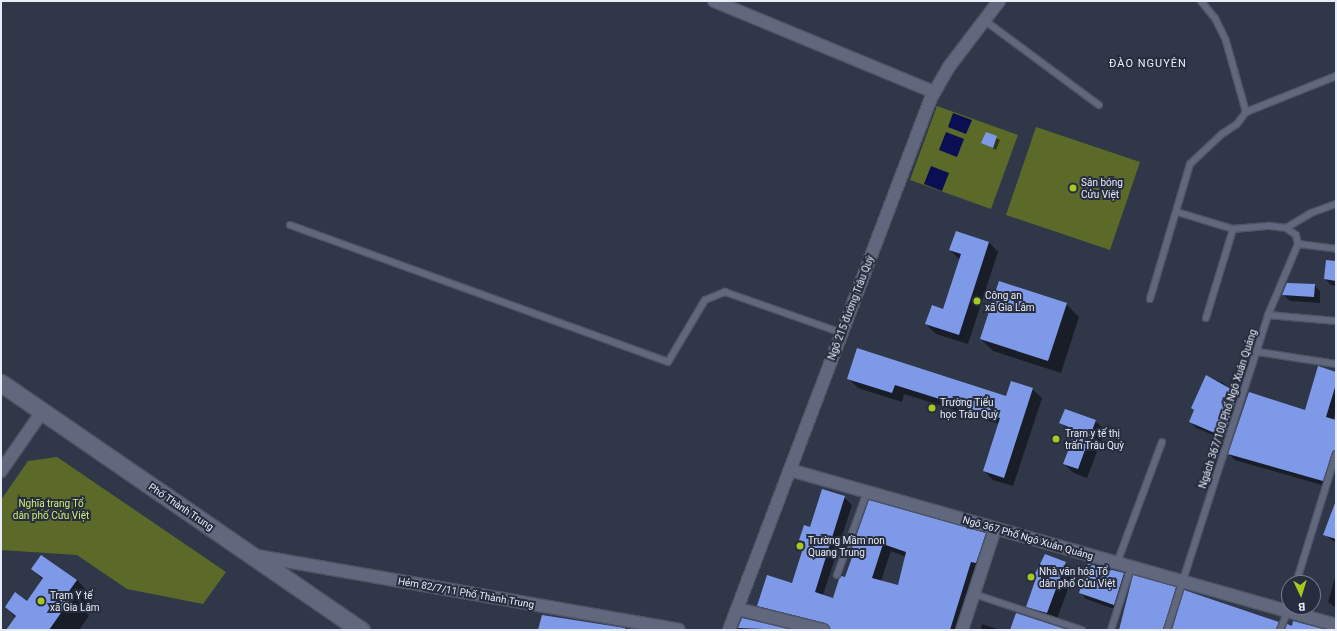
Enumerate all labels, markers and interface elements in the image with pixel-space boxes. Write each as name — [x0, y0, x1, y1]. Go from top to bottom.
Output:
district label: ĐÀO NGUYÊN — [1109, 57, 1187, 71]
place label: Sân bóng Cửu Việt — [1081, 176, 1123, 200]
marker: Sân bóng Cửu Việt — [1068, 183, 1078, 193]
street label: Ngõ 215 đường Trâu Quỳ — [825, 254, 877, 362]
place label: Công an xã Gia Lâm — [985, 289, 1035, 312]
marker: Công an xã Gia Lâm — [972, 296, 982, 306]
street label: Ngách 367/100 Phố Ngô Xuân Quảng — [1197, 328, 1259, 490]
place label: Trường Tiểu học Trâu Quỳ — [940, 396, 998, 420]
marker: Trường Tiểu học Trâu Quỳ — [927, 403, 937, 413]
place label: Trạm y tế thị trấn Trâu Quỳ — [1065, 427, 1124, 450]
marker: Trạm y tế thị trấn Trâu Quỳ — [1050, 433, 1062, 445]
street label: Phố Thành Trung — [146, 481, 216, 533]
park label: Nghĩa trang Tổ dân phố Cửu Việt — [13, 497, 89, 520]
street label: Ngõ 367 Phố Ngô Xuân Quảng — [961, 514, 1095, 562]
place label: Trường Mầm non Quang Trung — [808, 534, 885, 558]
marker: Trường Mầm non Quang Trung — [795, 541, 805, 551]
place label: Nhà văn hóa Tổ dân phố Cửu Việt — [1039, 565, 1115, 588]
marker: Nhà văn hóa Tổ dân phố Cửu Việt — [1026, 572, 1036, 582]
street label: Hẻm 82/7/11 Phố Thành Trung — [397, 575, 535, 611]
north arrow — [1281, 575, 1321, 615]
place label: Trạm Y tế xã Gia Lâm — [50, 589, 100, 612]
marker: Trạm Y tế xã Gia Lâm — [35, 595, 47, 607]
text: B — [1298, 600, 1306, 613]

